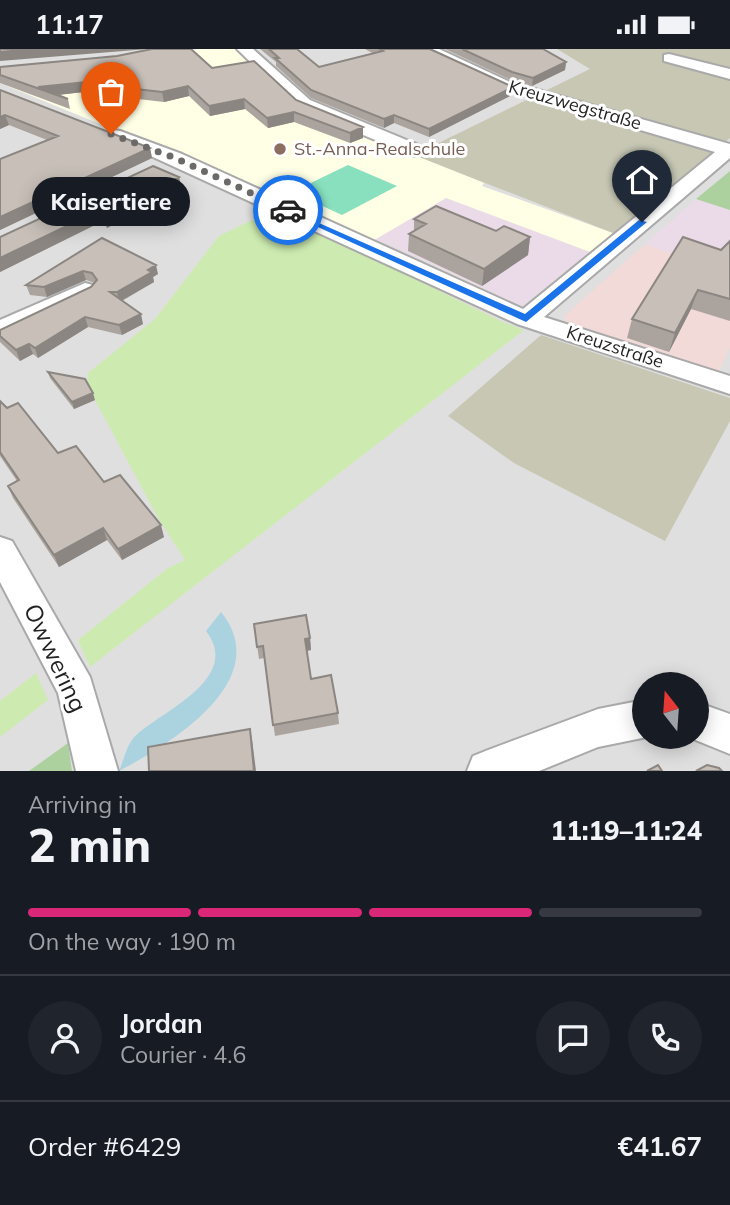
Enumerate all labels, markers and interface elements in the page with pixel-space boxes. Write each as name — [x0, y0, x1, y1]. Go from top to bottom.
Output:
text: 11:17 — [35, 8, 104, 41]
pin — [81, 62, 141, 134]
icon: bag — [92, 73, 130, 111]
street label: Kreuzwegstraße — [506, 75, 644, 134]
place label: St.-Anna-Realschule — [294, 137, 465, 160]
marker: St.-Anna-Realschule — [272, 141, 288, 157]
pin — [612, 150, 672, 222]
icon: home — [623, 161, 661, 199]
courier — [253, 175, 323, 245]
callout: Kaisertiere — [32, 176, 190, 225]
text: Kaisertiere — [51, 187, 171, 216]
icon: car — [269, 191, 307, 229]
street label: Kreuzstraße — [564, 320, 667, 373]
street label: Owwering — [18, 599, 94, 717]
north arrow — [632, 672, 709, 749]
map controls — [632, 672, 709, 749]
text: Arriving in — [28, 790, 137, 819]
text: 11:19–11:24 — [551, 814, 702, 847]
text: 2 min — [28, 816, 151, 874]
text: On the way · 190 m — [28, 927, 236, 956]
button: person — [28, 1001, 102, 1075]
button: chat — [536, 1001, 610, 1075]
button: phone — [628, 1001, 702, 1075]
text: Jordan — [120, 1007, 203, 1040]
text: Courier · 4.6 — [120, 1040, 246, 1069]
text: Order #6429 — [28, 1130, 181, 1163]
text: €41.67 — [618, 1130, 702, 1163]

